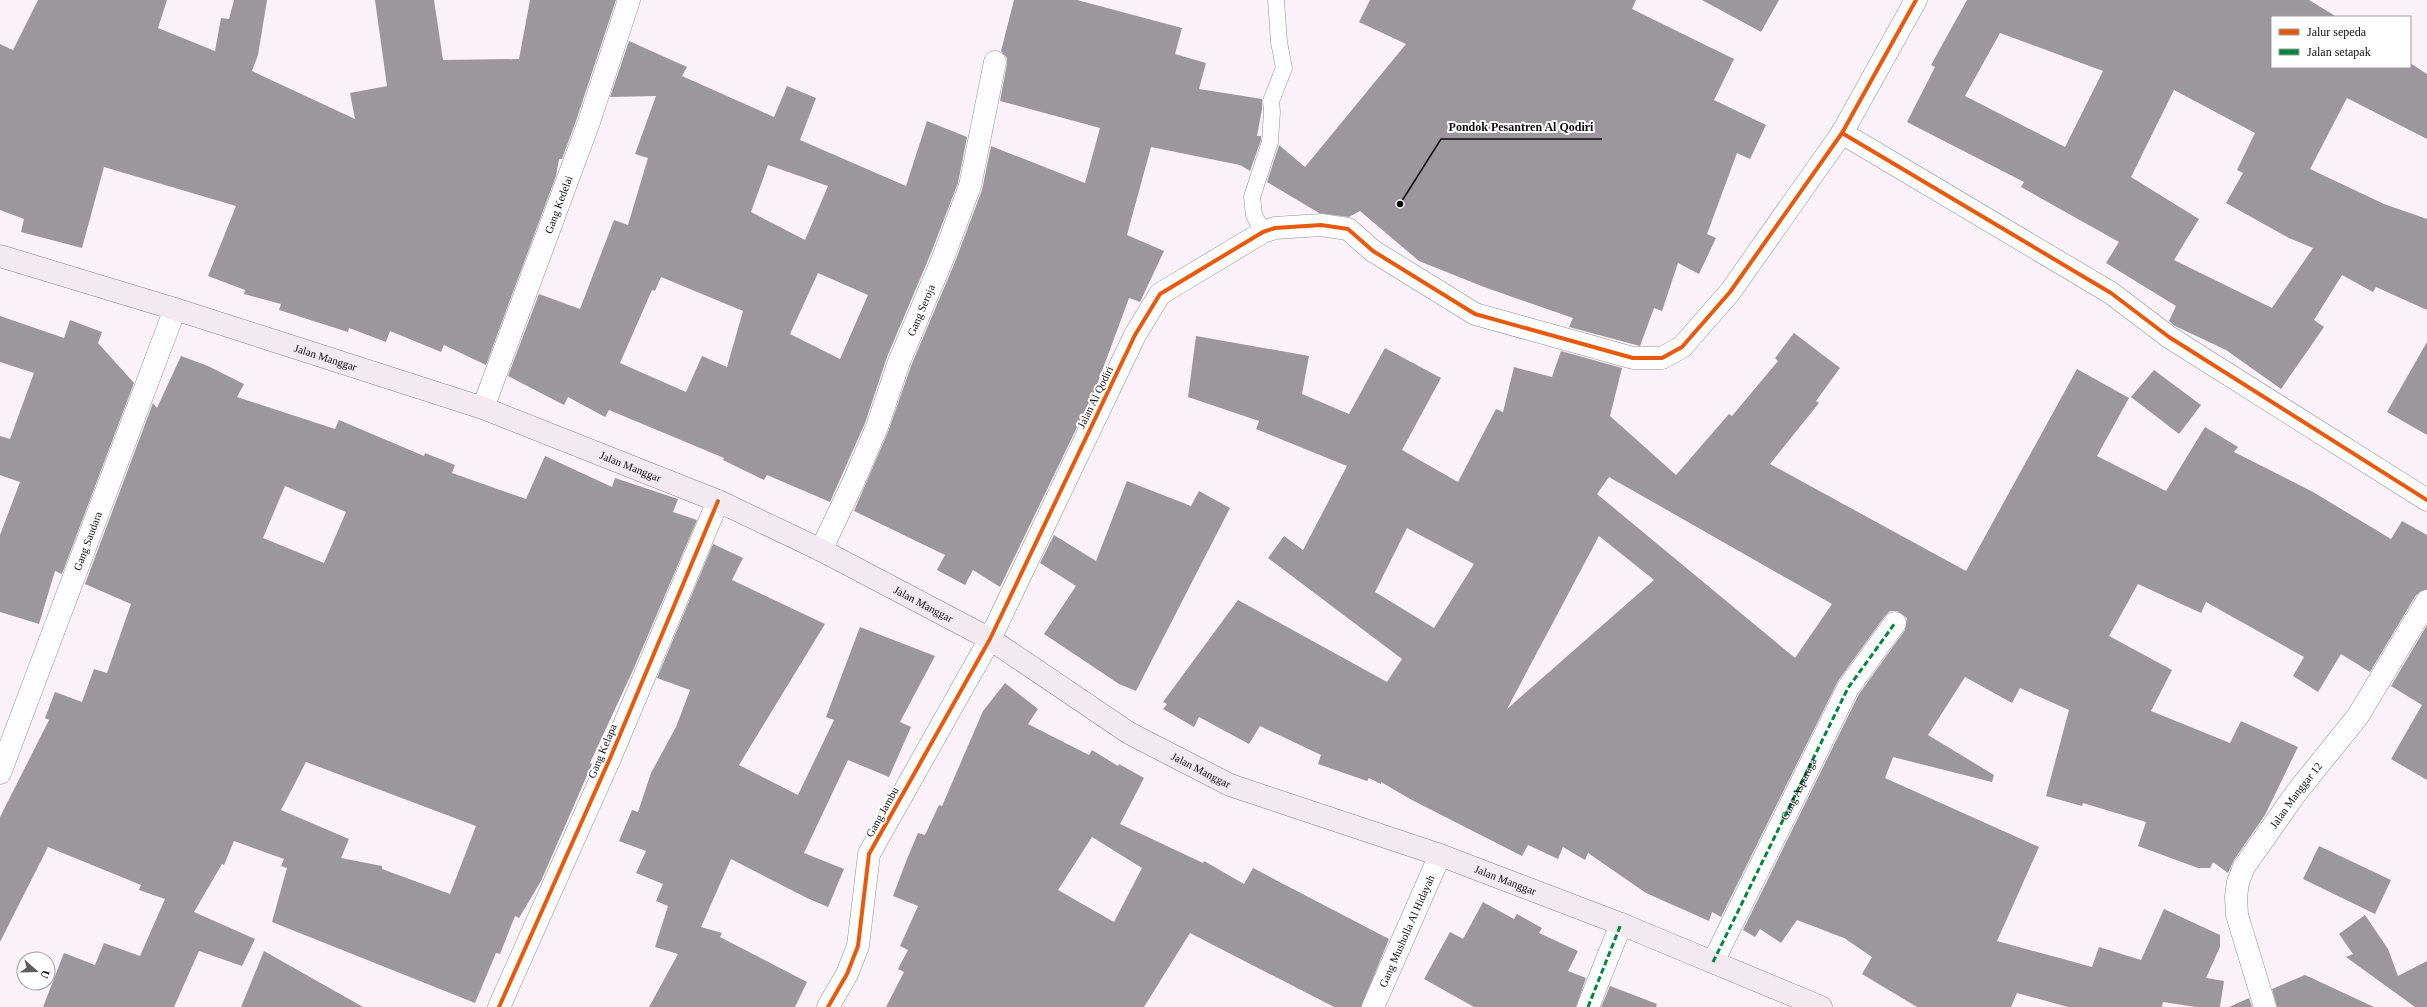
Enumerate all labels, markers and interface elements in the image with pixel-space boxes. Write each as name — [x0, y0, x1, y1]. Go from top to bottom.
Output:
legend — [2271, 16, 2411, 68]
text: Jalur sepeda — [2307, 25, 2367, 39]
text: Jalan setapak — [2307, 45, 2371, 59]
callout: Pondok Pesantren Al Qodiri — [1441, 115, 1602, 139]
text: Pondok Pesantren Al Qodiri — [1449, 120, 1594, 134]
street label: Gang Kedelai — [542, 174, 575, 235]
street label: Gang Seroja — [905, 283, 937, 338]
street label: Jalan Manggar — [293, 342, 359, 373]
street label: Jalan Al Qodiri — [1075, 364, 1115, 430]
street label: Jalan Manggar — [598, 449, 663, 484]
street label: Gang Saudara — [71, 510, 104, 572]
street label: Jalan Manggar — [892, 583, 955, 625]
street label: Gang Kelapa — [585, 722, 619, 780]
street label: Jalan Manggar — [1169, 750, 1233, 790]
street label: Gang Asparaga — [1778, 756, 1819, 822]
street label: Jalan Manggar 12 — [2267, 760, 2324, 830]
street label: Gang Jambu — [863, 784, 901, 839]
street label: Jalan Manggar — [1473, 863, 1538, 897]
street label: Gang Musholla Al Hidayah — [1377, 873, 1437, 989]
north arrow — [16, 951, 56, 991]
text: U — [38, 969, 52, 980]

